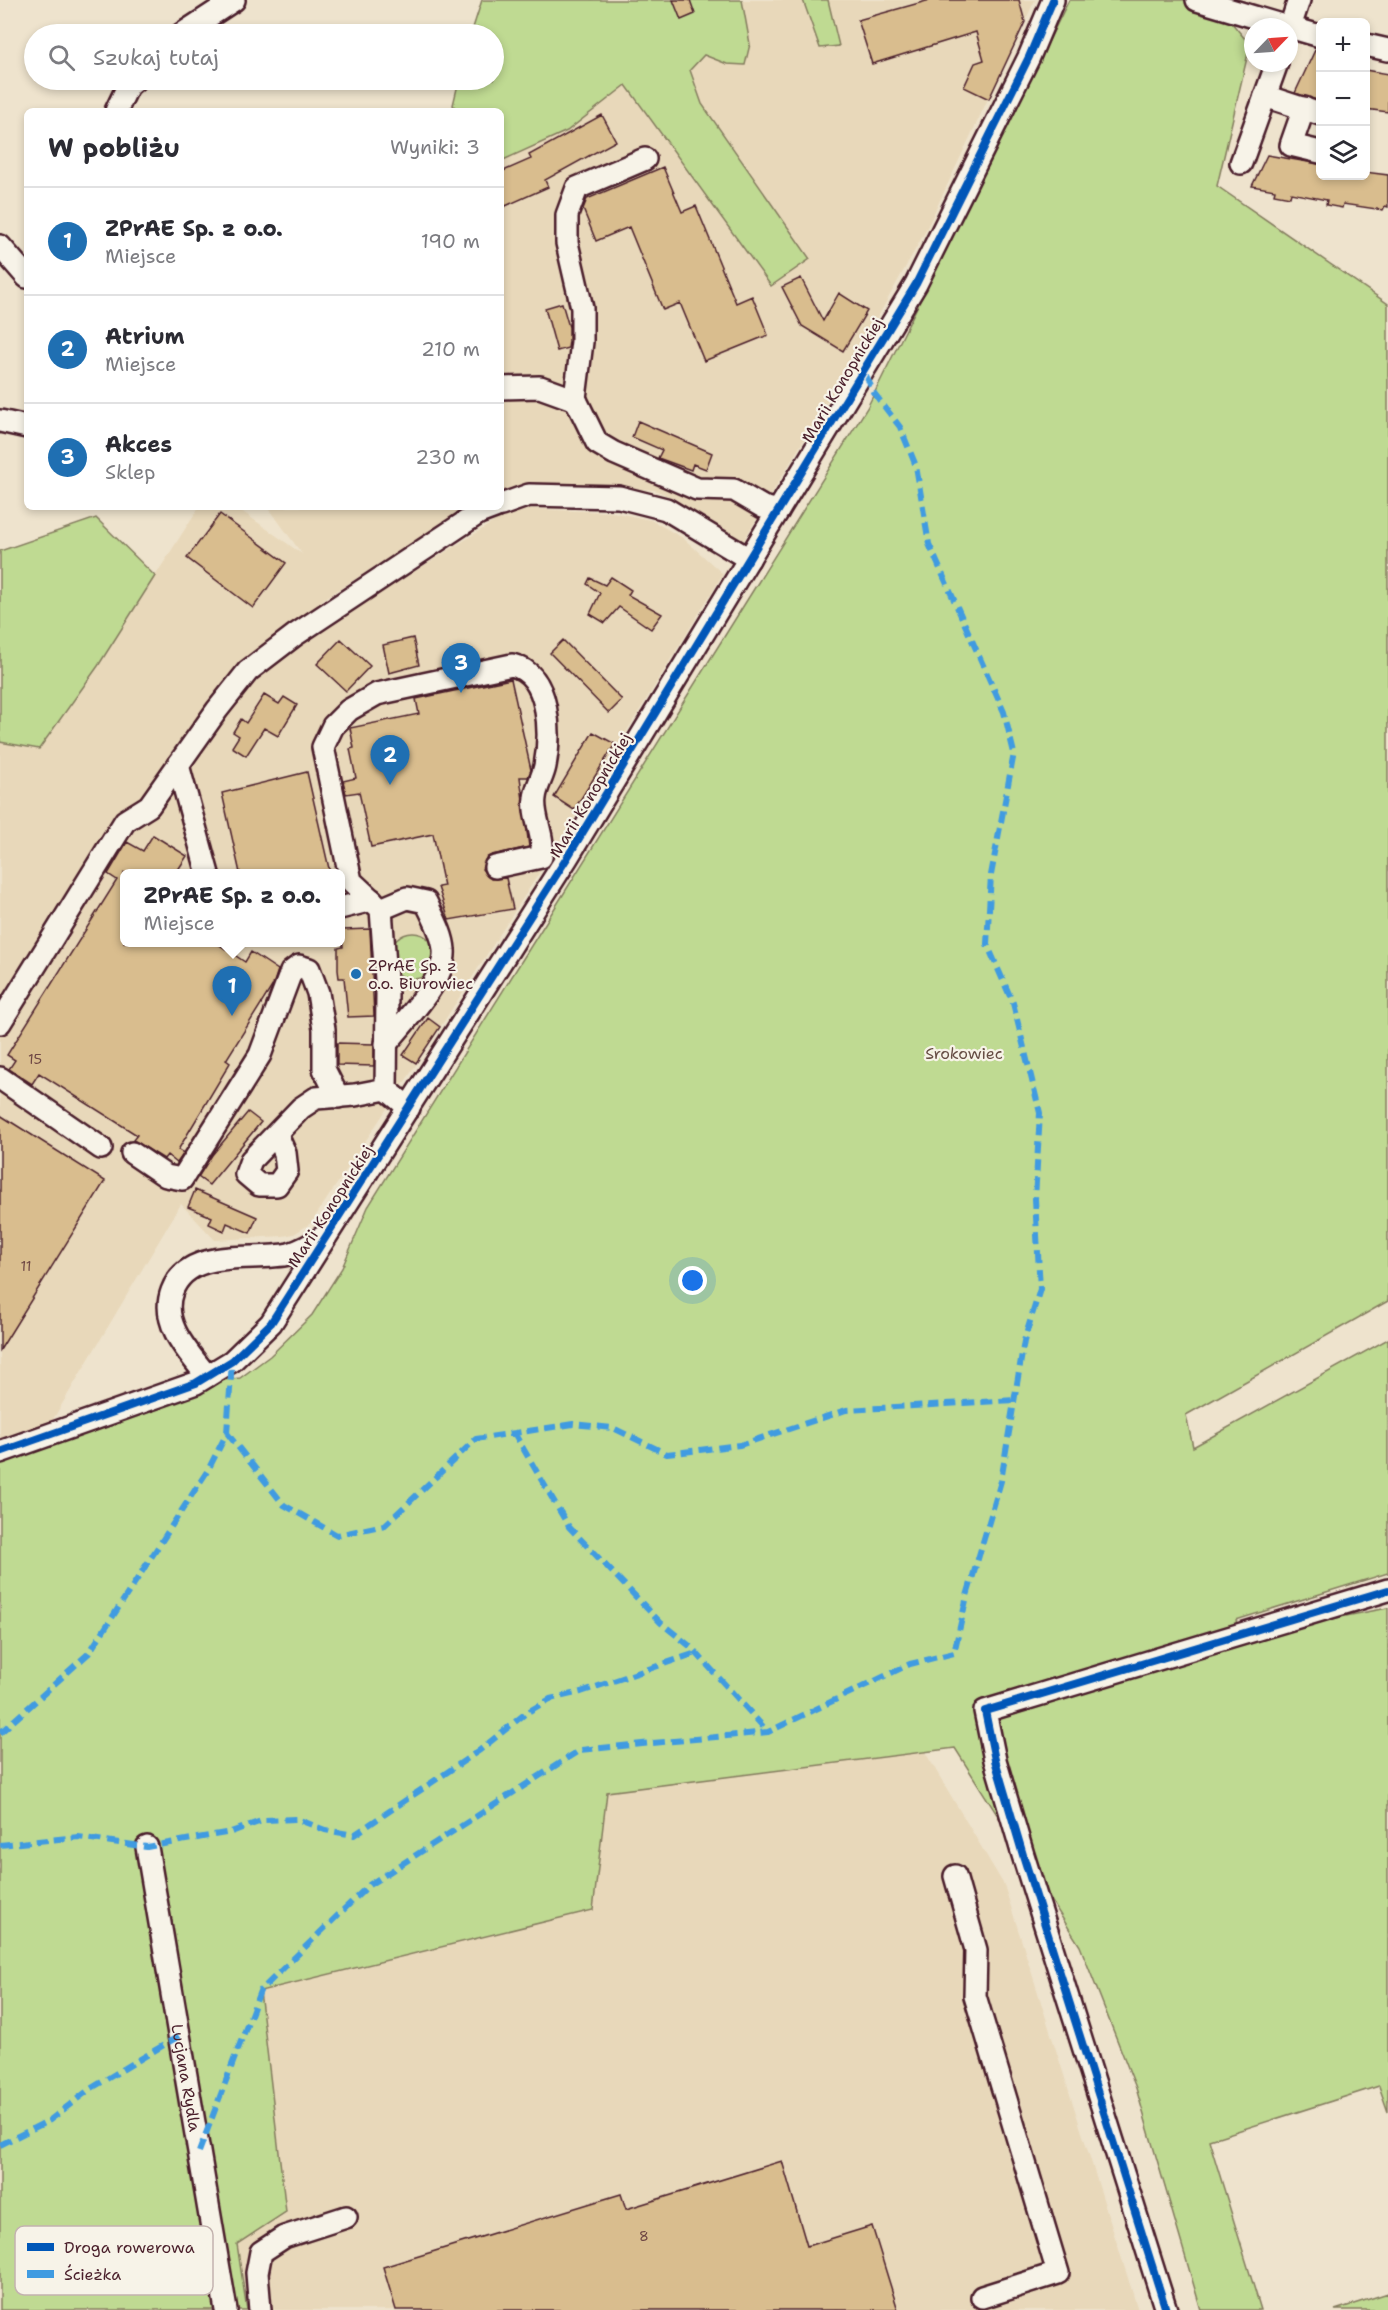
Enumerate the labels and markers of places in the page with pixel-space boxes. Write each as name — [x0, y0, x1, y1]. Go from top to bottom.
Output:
pin: 3 — [442, 644, 480, 693]
pin: 2 — [370, 736, 410, 785]
place label: ZPrAE Sp. z o.o. Biurowiec — [368, 955, 473, 994]
pin: 1 — [212, 966, 252, 1016]
marker: ZPrAE Sp. z o.o. Biurowiec — [349, 967, 363, 981]

